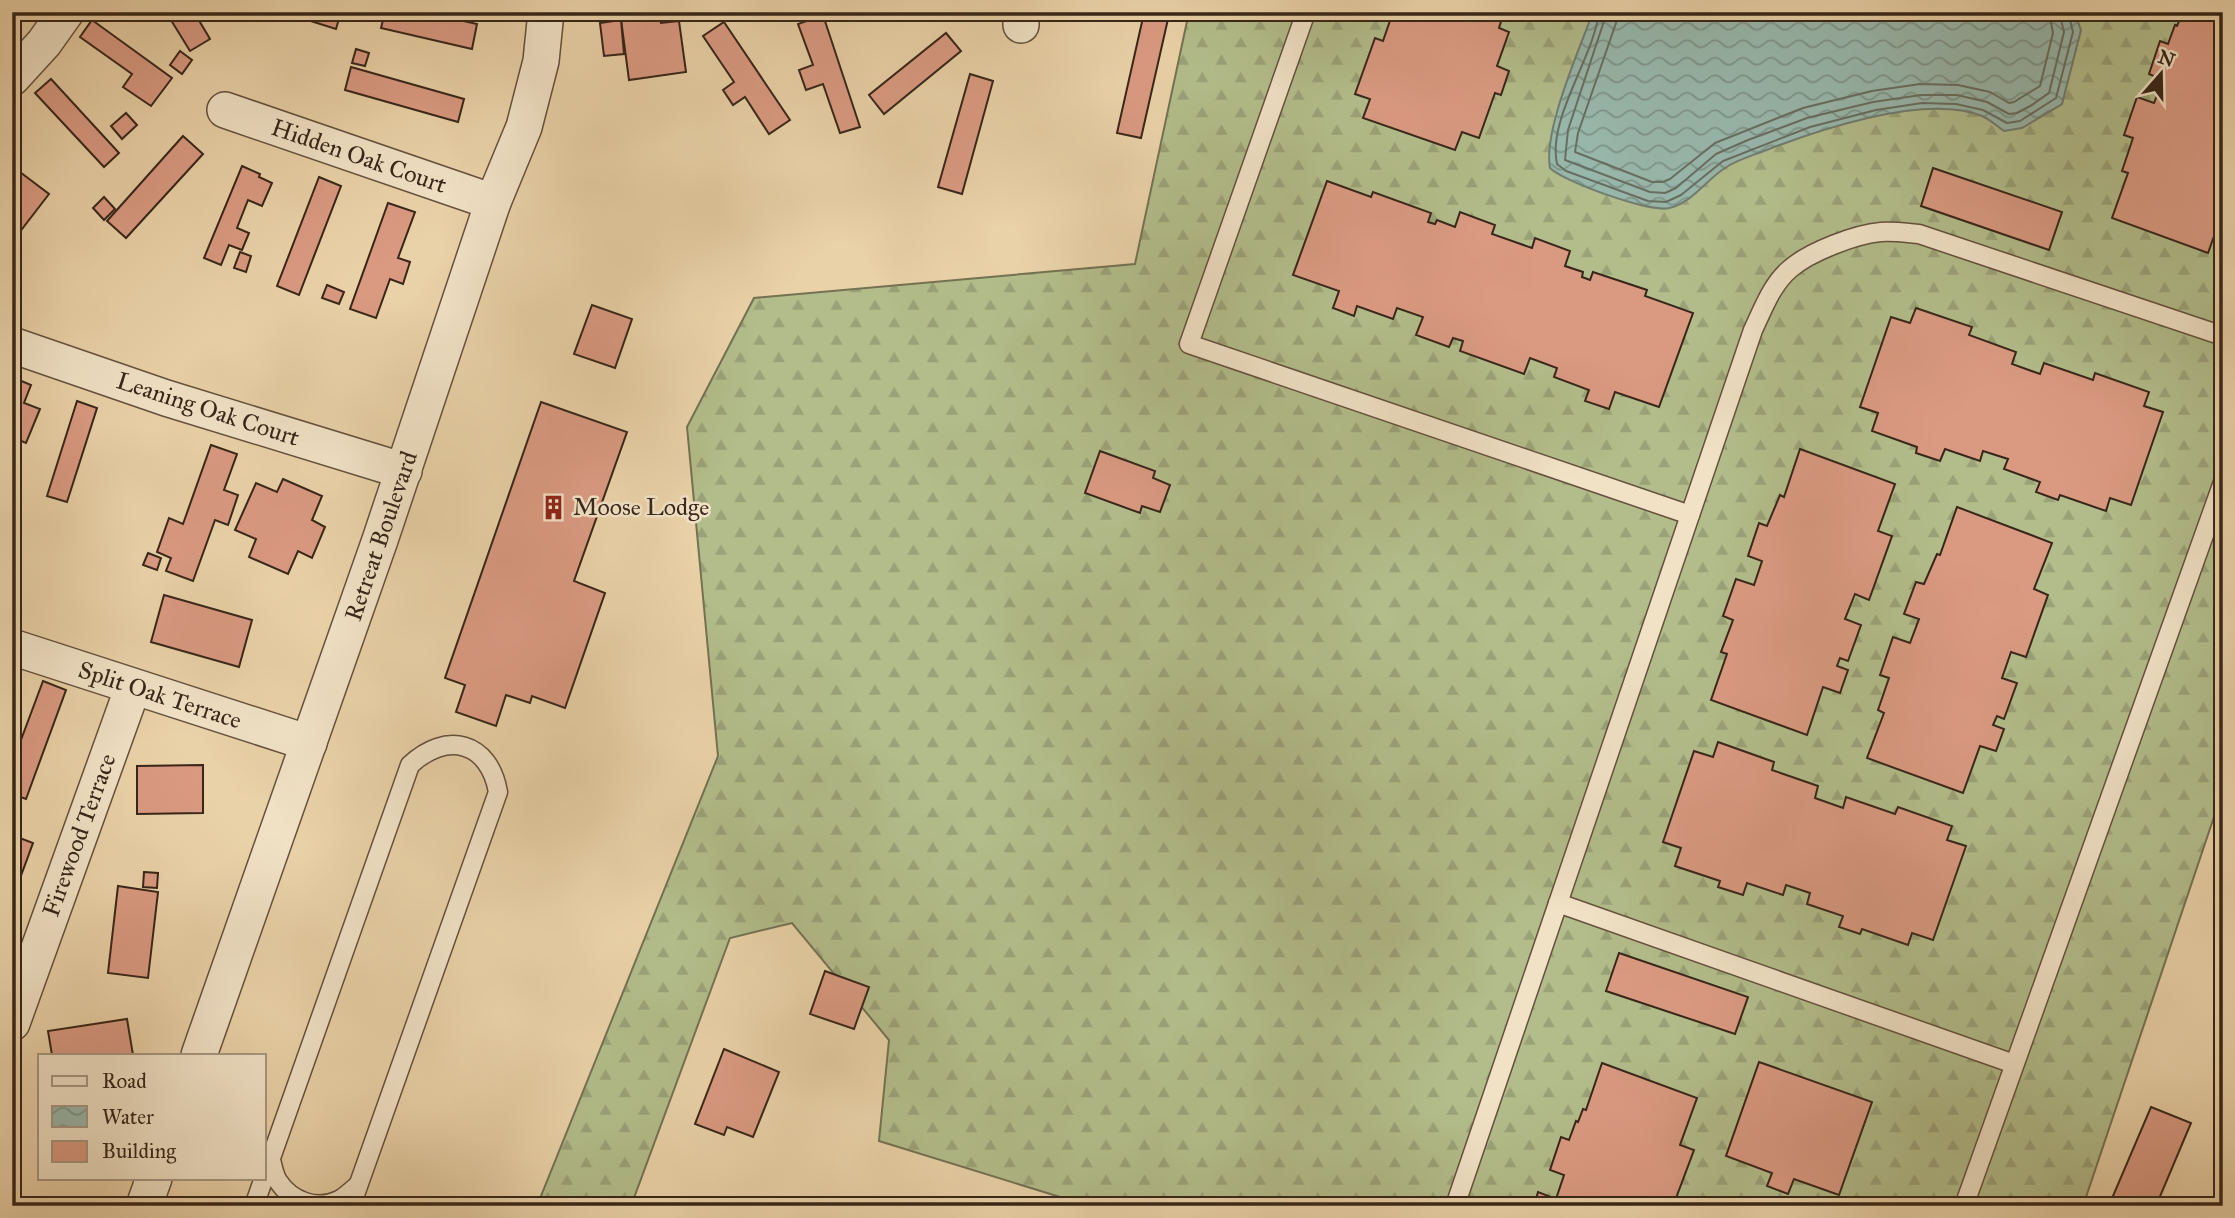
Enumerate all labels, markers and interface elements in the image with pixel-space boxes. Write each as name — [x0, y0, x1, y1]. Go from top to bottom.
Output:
north arrow — [2126, 38, 2196, 108]
text: N — [2155, 45, 2178, 72]
street label: Hidden Oak Court — [268, 112, 451, 200]
street label: Leaning Oak Court — [113, 365, 304, 453]
street label: Retreat Boulevard — [338, 447, 424, 625]
place label: Moose Lodge — [573, 492, 709, 522]
building icon: Moose Lodge — [539, 493, 567, 521]
street label: Split Oak Terrace — [75, 654, 245, 736]
street label: Firewood Terrace — [36, 749, 122, 921]
legend — [38, 1054, 266, 1180]
text: Road — [102, 1068, 147, 1094]
text: Water — [102, 1104, 154, 1130]
text: Building — [102, 1138, 176, 1164]

